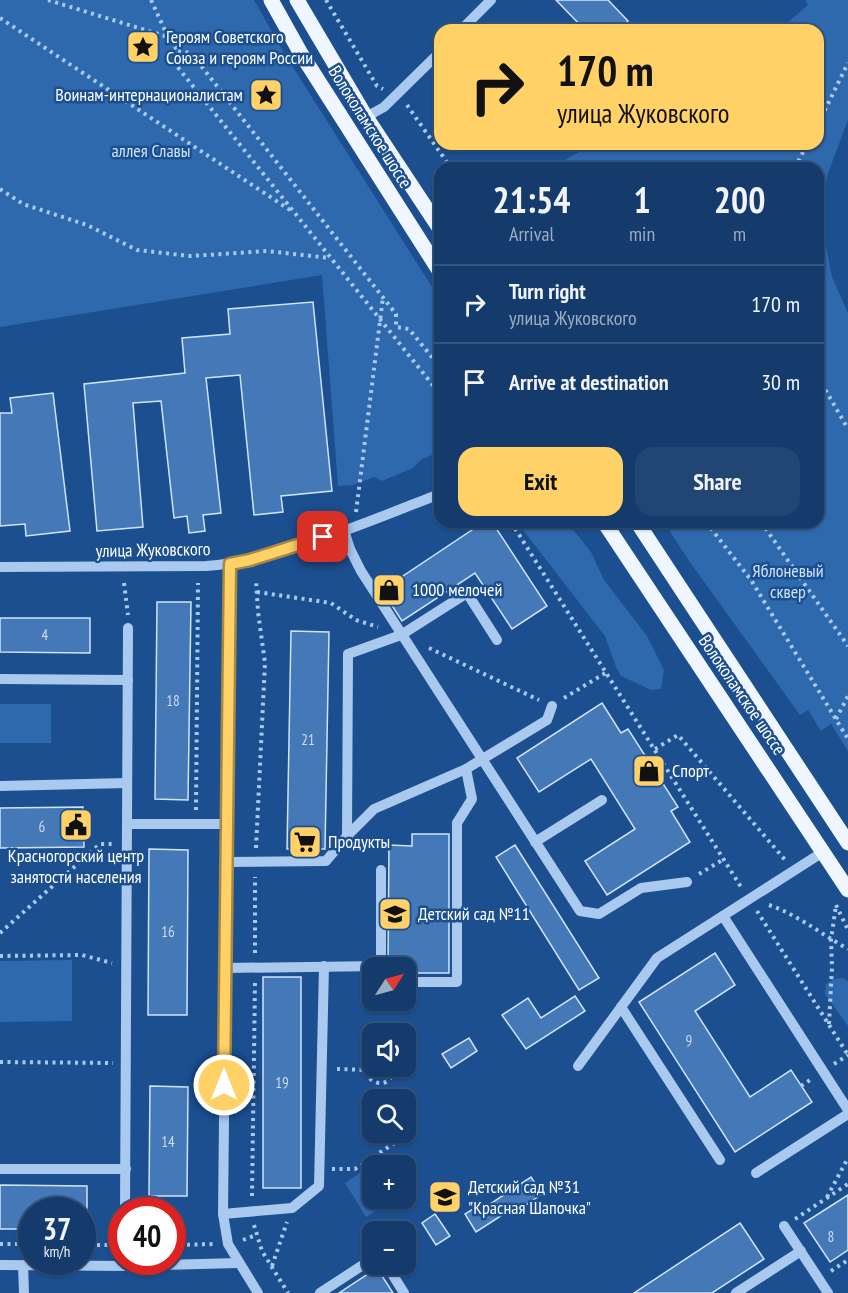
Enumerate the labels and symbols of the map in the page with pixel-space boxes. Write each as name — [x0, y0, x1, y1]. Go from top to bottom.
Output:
place label: Героям Советского Союза и героям России — [166, 25, 313, 69]
place icon: Героям Советского Союза и героям России — [125, 29, 161, 65]
street label: Волоколамское шоссе — [324, 61, 417, 192]
place icon: Воинам-интернационалистам — [248, 77, 284, 113]
place label: Воинам-интернационалистам — [55, 83, 243, 106]
park label: аллея Славы — [111, 139, 191, 162]
pin — [297, 511, 348, 562]
street label: улица Жуковского — [95, 537, 211, 562]
park label: Яблоневый сквер — [752, 559, 824, 603]
shop icon: 1000 мелочей — [371, 572, 407, 608]
place label: 1000 мелочей — [412, 578, 502, 601]
house number: 4 — [42, 625, 49, 644]
street label: Волоколамское шоссе — [694, 630, 791, 759]
house number: 18 — [166, 691, 180, 710]
house number: 21 — [301, 730, 315, 749]
shop icon: Спорт — [631, 753, 667, 789]
place label: Спорт — [672, 759, 709, 782]
public building icon: Красногорский центр занятости населения — [58, 807, 94, 843]
house number: 6 — [39, 817, 46, 836]
supermarket icon: Продукты — [287, 824, 323, 860]
place label: Продукты — [328, 830, 390, 853]
place label: Красногорский центр занятости населения — [8, 844, 144, 888]
school or university icon: Детский сад №11 — [377, 896, 413, 932]
place label: Детский сад №11 — [418, 902, 530, 925]
house number: 16 — [161, 922, 175, 941]
north arrow — [362, 957, 416, 1011]
house number: 9 — [686, 1031, 692, 1050]
position arrow — [192, 1053, 256, 1117]
house number: 19 — [275, 1073, 289, 1092]
house number: 14 — [161, 1132, 175, 1151]
place label: Детский сад №31 "Красная Шапочка" — [468, 1175, 591, 1219]
school or university icon: Детский сад №31 "Красная Шапочка" — [427, 1179, 463, 1215]
speed limit sign: 40 — [108, 1197, 186, 1275]
house number: 8 — [828, 1227, 834, 1246]

